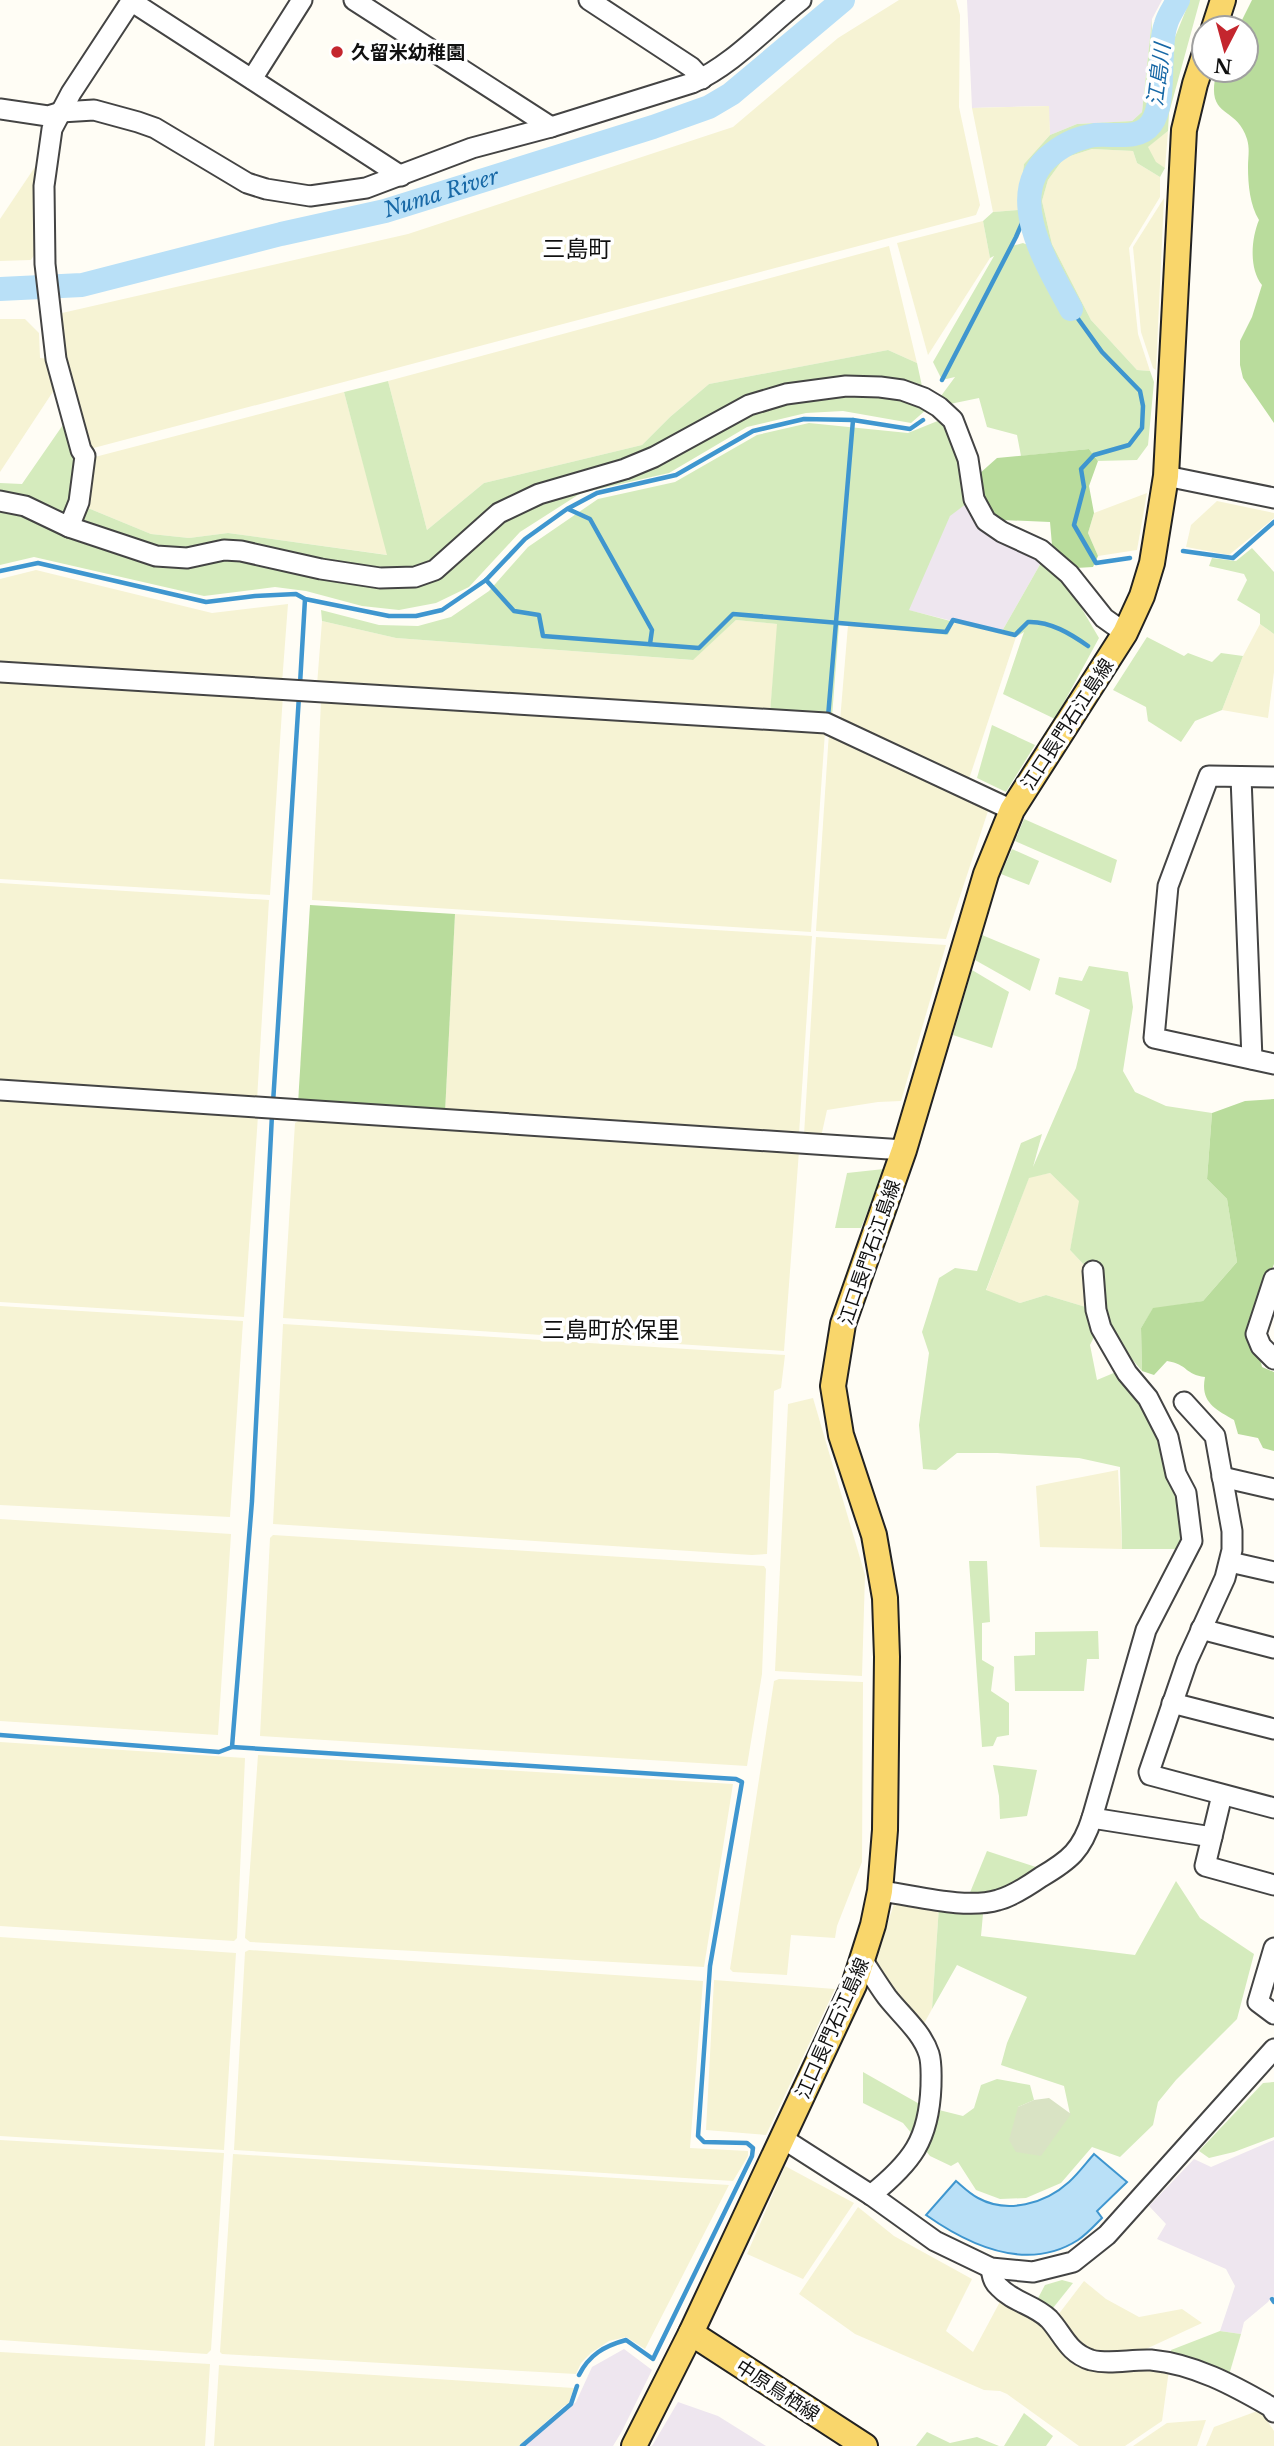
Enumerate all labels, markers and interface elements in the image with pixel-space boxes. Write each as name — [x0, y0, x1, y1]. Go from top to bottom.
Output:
north arrow — [1190, 14, 1260, 84]
water label: 江島川 — [1142, 40, 1176, 108]
place label: 久留米幼稚園 — [351, 41, 465, 64]
marker: 久留米幼稚園 — [329, 44, 345, 60]
text: N — [1213, 53, 1233, 78]
water label: Numa River — [380, 163, 503, 224]
district label: 三島町 — [543, 235, 612, 263]
street label: 江口長門石江島線 — [1016, 654, 1118, 794]
street label: 江口長門石江島線 — [834, 1177, 905, 1328]
district label: 三島町於保里 — [542, 1316, 680, 1344]
street label: 江口長門石江島線 — [791, 1954, 874, 2102]
street label: 中原鳥栖線 — [732, 2355, 824, 2426]

